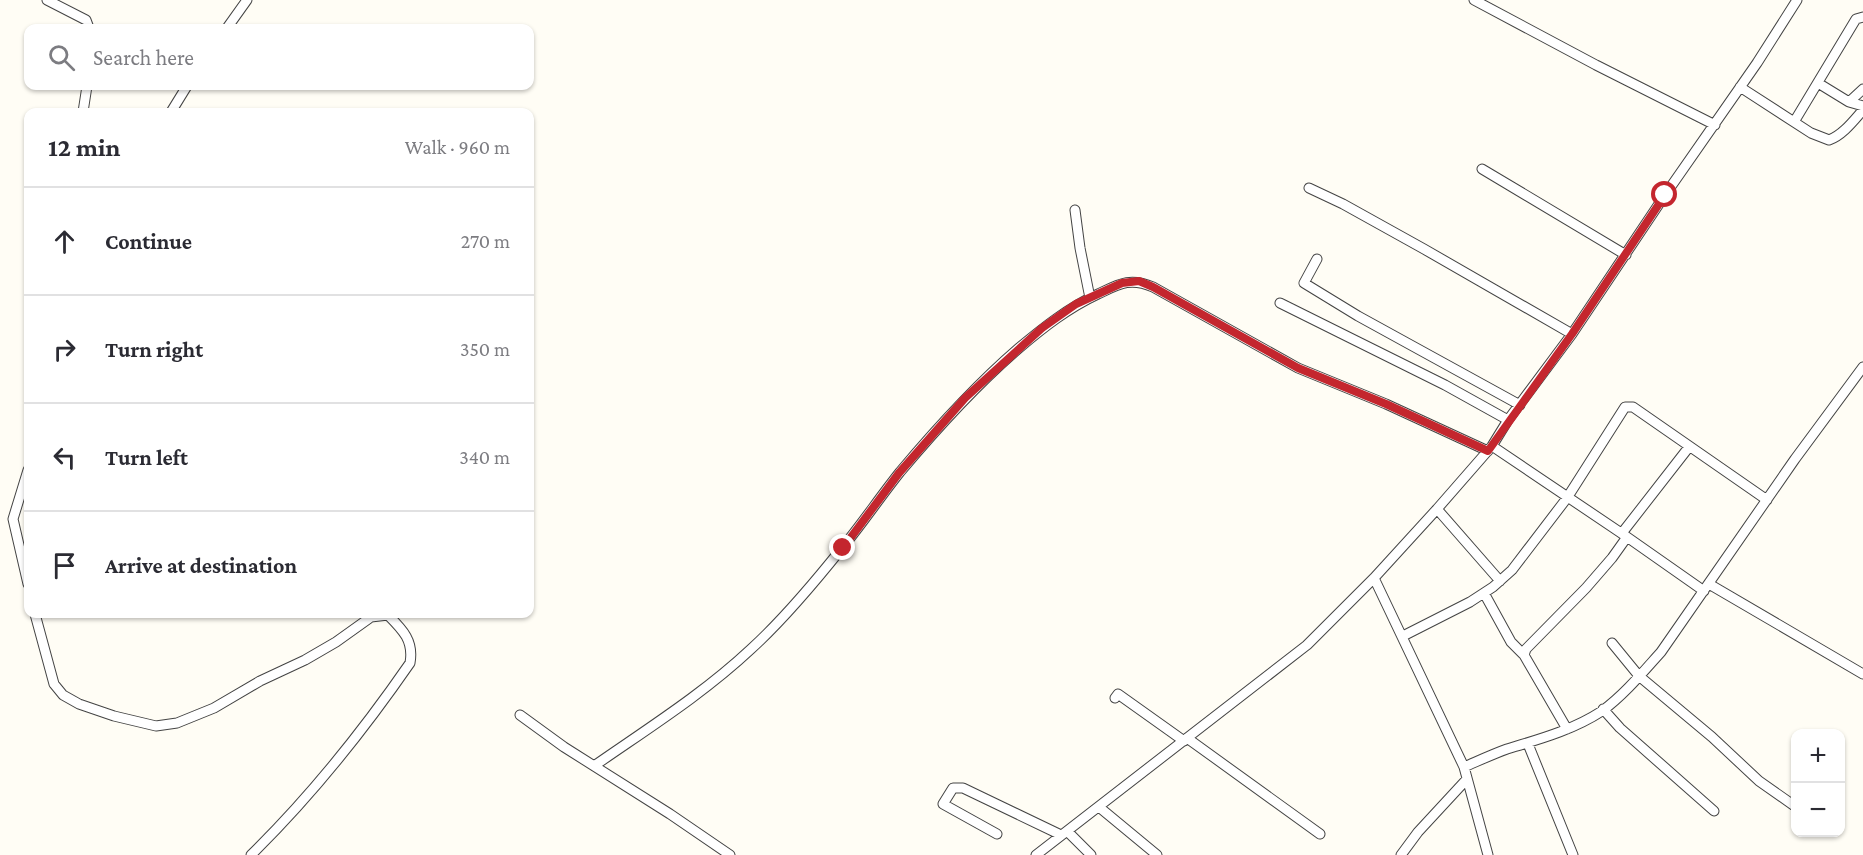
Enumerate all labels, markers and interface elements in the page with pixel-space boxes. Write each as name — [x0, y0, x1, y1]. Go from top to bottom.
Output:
search box — [24, 24, 534, 90]
icon: search — [45, 41, 78, 74]
text: Search here — [93, 45, 194, 70]
text: 12 min — [48, 133, 120, 162]
text: Walk · 960 m — [405, 136, 510, 158]
route start — [1651, 181, 1677, 207]
icon: ahead — [48, 225, 81, 258]
text: Continue — [105, 229, 192, 254]
text: 270 m — [461, 230, 510, 252]
icon: right — [48, 333, 81, 366]
text: Turn right — [105, 337, 203, 362]
text: 350 m — [460, 338, 510, 360]
icon: left — [48, 441, 81, 474]
text: Turn left — [105, 445, 188, 470]
text: 340 m — [459, 446, 510, 468]
route end — [829, 534, 855, 560]
icon: arrive — [48, 549, 81, 582]
text: Arrive at destination — [105, 553, 297, 578]
map controls — [1791, 729, 1845, 837]
button: + — [1791, 729, 1845, 783]
button: − — [1791, 783, 1845, 837]

